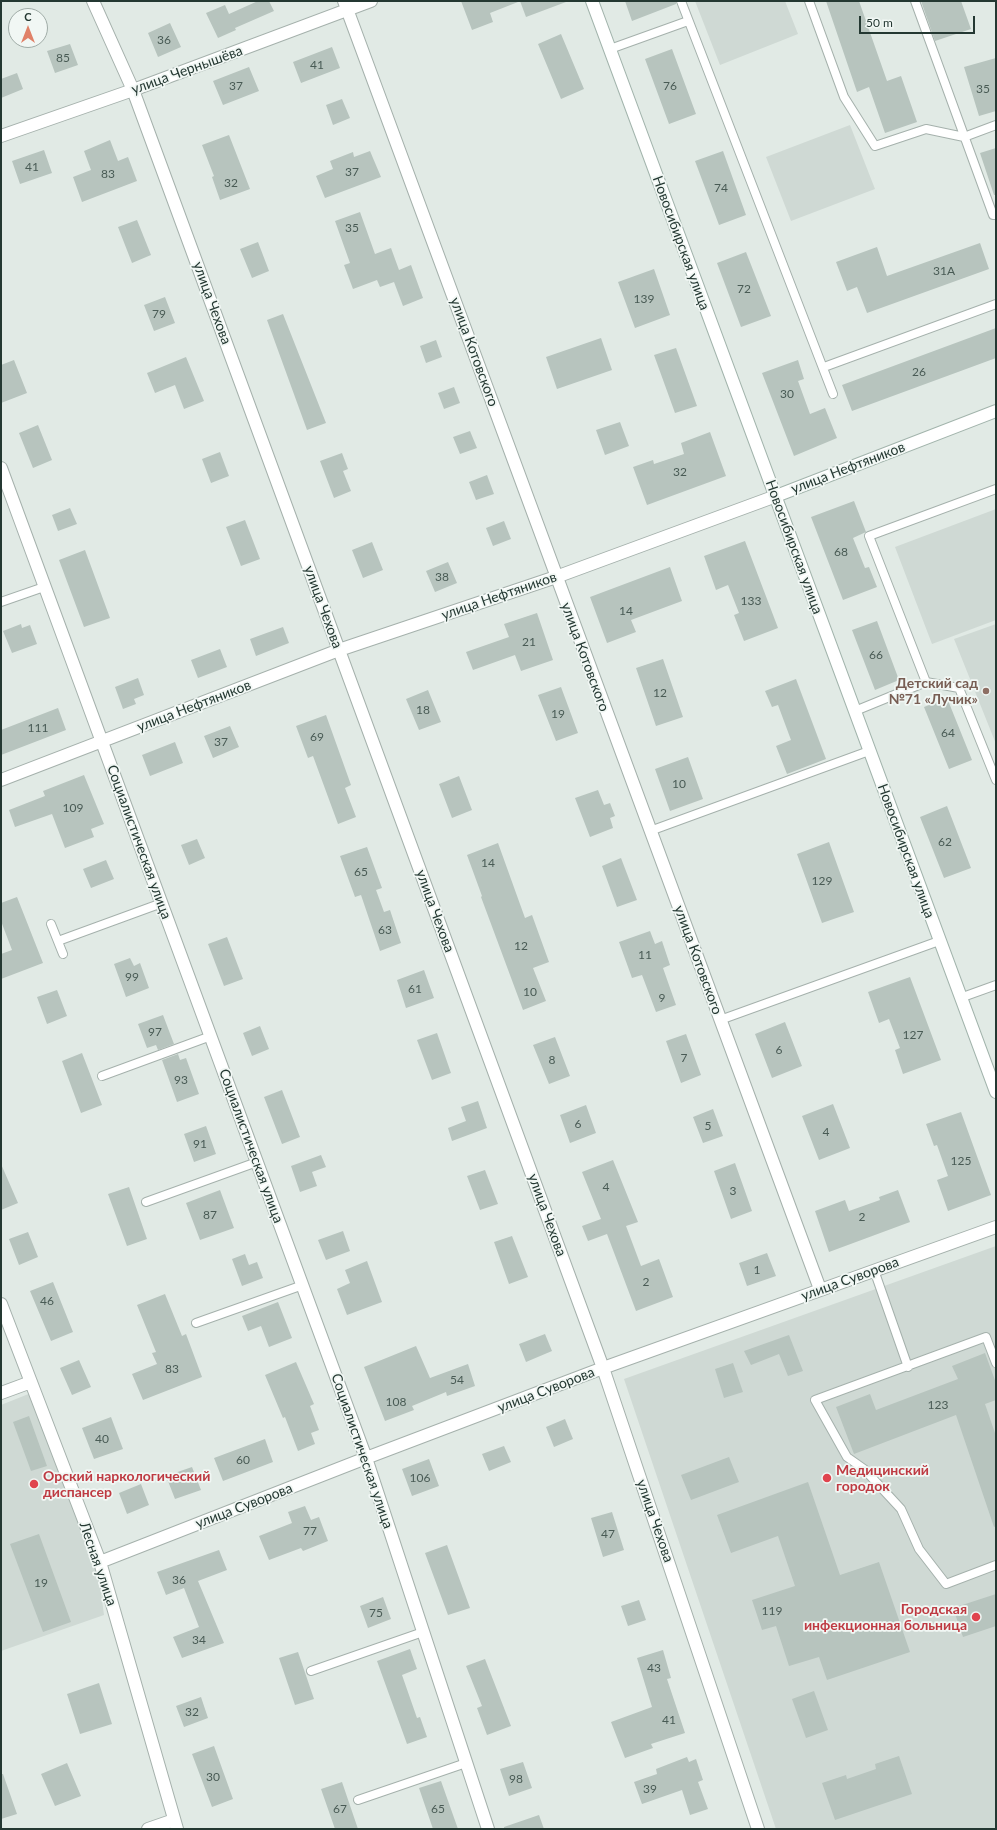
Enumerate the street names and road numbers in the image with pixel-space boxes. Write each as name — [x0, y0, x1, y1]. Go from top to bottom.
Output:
street label: улица Чернышёва — [129, 42, 245, 98]
street label: Новосибирская улица — [649, 174, 713, 312]
street label: улица Чехова — [189, 259, 235, 347]
street label: улица Котовского — [446, 295, 502, 409]
street label: улица Нефтяников — [789, 439, 907, 497]
street label: Новосибирская улица — [762, 478, 826, 616]
street label: улица Чехова — [300, 563, 346, 651]
street label: улица Нефтяников — [439, 568, 559, 624]
street label: улица Котовского — [557, 600, 613, 714]
street label: улица Нефтяников — [135, 677, 253, 735]
street label: Социалистическая улица — [103, 763, 175, 921]
street label: Новосибирская улица — [874, 782, 938, 920]
street label: улица Чехова — [412, 867, 458, 955]
street label: улица Котовского — [670, 903, 726, 1017]
street label: Социалистическая улица — [215, 1067, 287, 1225]
street label: улица Чехова — [524, 1171, 570, 1259]
street label: улица Суворова — [799, 1254, 901, 1304]
street label: улица Суворова — [495, 1364, 597, 1416]
street label: Социалистическая улица — [328, 1371, 396, 1531]
street label: улица Чехова — [633, 1477, 677, 1565]
street label: улица Суворова — [193, 1480, 295, 1532]
street label: Лесная улица — [76, 1520, 120, 1608]

